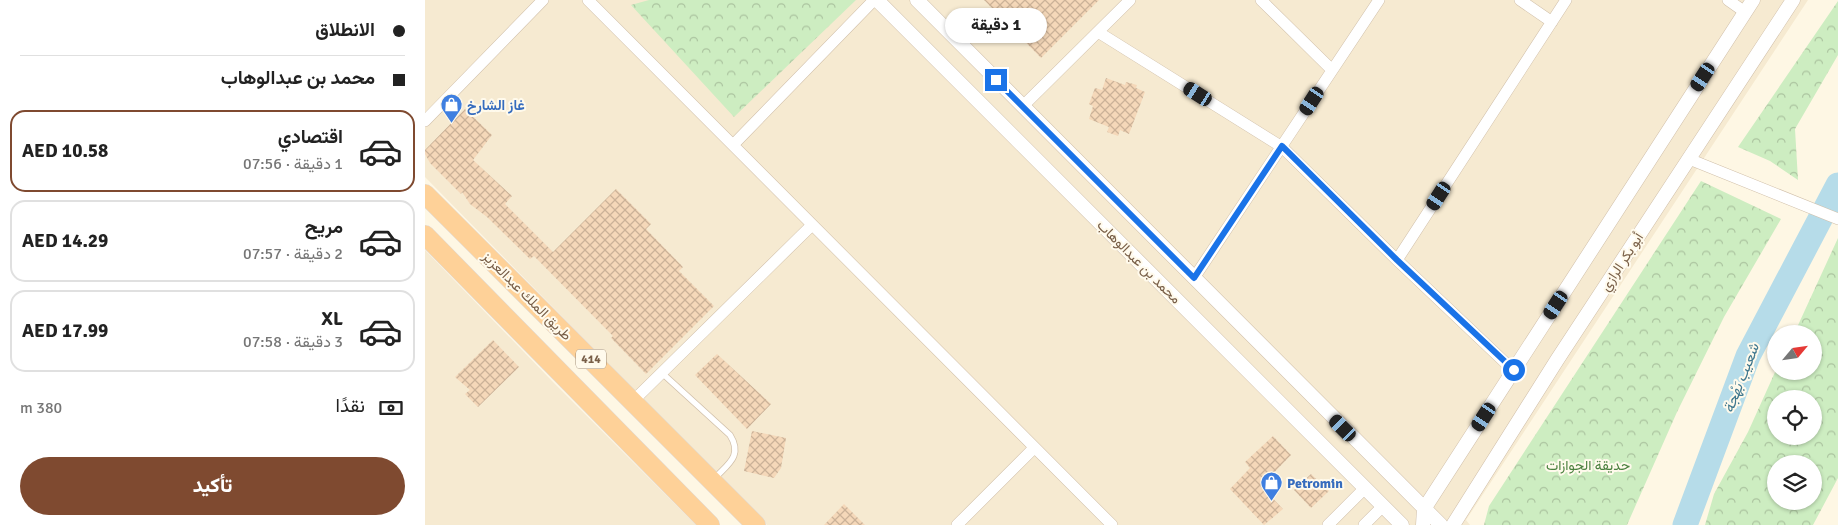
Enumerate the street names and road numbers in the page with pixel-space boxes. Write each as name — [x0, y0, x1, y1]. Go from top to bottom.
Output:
street label: محمد بن عبدالوهاب — [1094, 217, 1184, 307]
street label: أبو بكر الرازي — [1597, 230, 1650, 296]
street label: طريق الملك عبدالعزيز — [478, 247, 575, 344]
road number: 414 — [576, 349, 606, 368]

